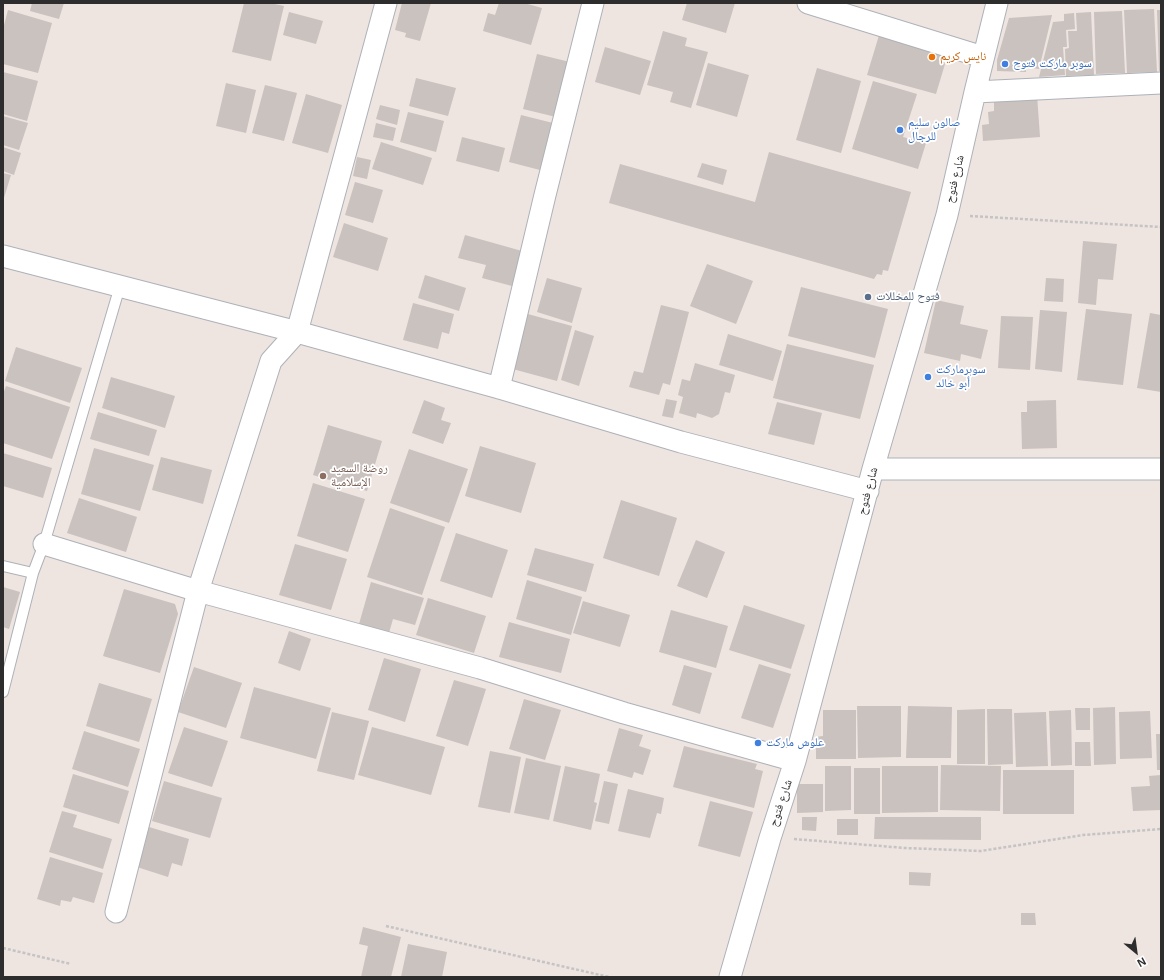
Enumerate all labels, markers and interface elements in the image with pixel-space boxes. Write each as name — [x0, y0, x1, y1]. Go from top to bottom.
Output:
place label: نايس كريم — [940, 50, 986, 64]
marker: نايس كريم — [927, 52, 937, 62]
place label: سوبر ماركت فتوح — [1013, 57, 1092, 71]
marker: سوبر ماركت فتوح — [1000, 59, 1010, 69]
place label: صالون سليم للرجال — [908, 116, 960, 144]
marker: صالون سليم للرجال — [895, 125, 905, 135]
street label: شارع فتوح — [943, 154, 967, 204]
place label: فتوح للمخللات — [876, 290, 940, 304]
marker: فتوح للمخللات — [863, 292, 873, 302]
place label: سوبرماركت أبو خالد — [936, 363, 986, 391]
marker: سوبرماركت أبو خالد — [923, 372, 933, 382]
place label: روضة السعيد الإسلامية — [331, 462, 388, 490]
street label: شارع فتوح — [855, 466, 881, 516]
marker: روضة السعيد الإسلامية — [318, 471, 328, 481]
place label: علوش ماركت — [766, 736, 824, 750]
marker: علوش ماركت — [753, 738, 763, 748]
street label: شارع فتوح — [766, 778, 796, 828]
north arrow — [1116, 932, 1156, 972]
text: N — [1135, 955, 1148, 970]

